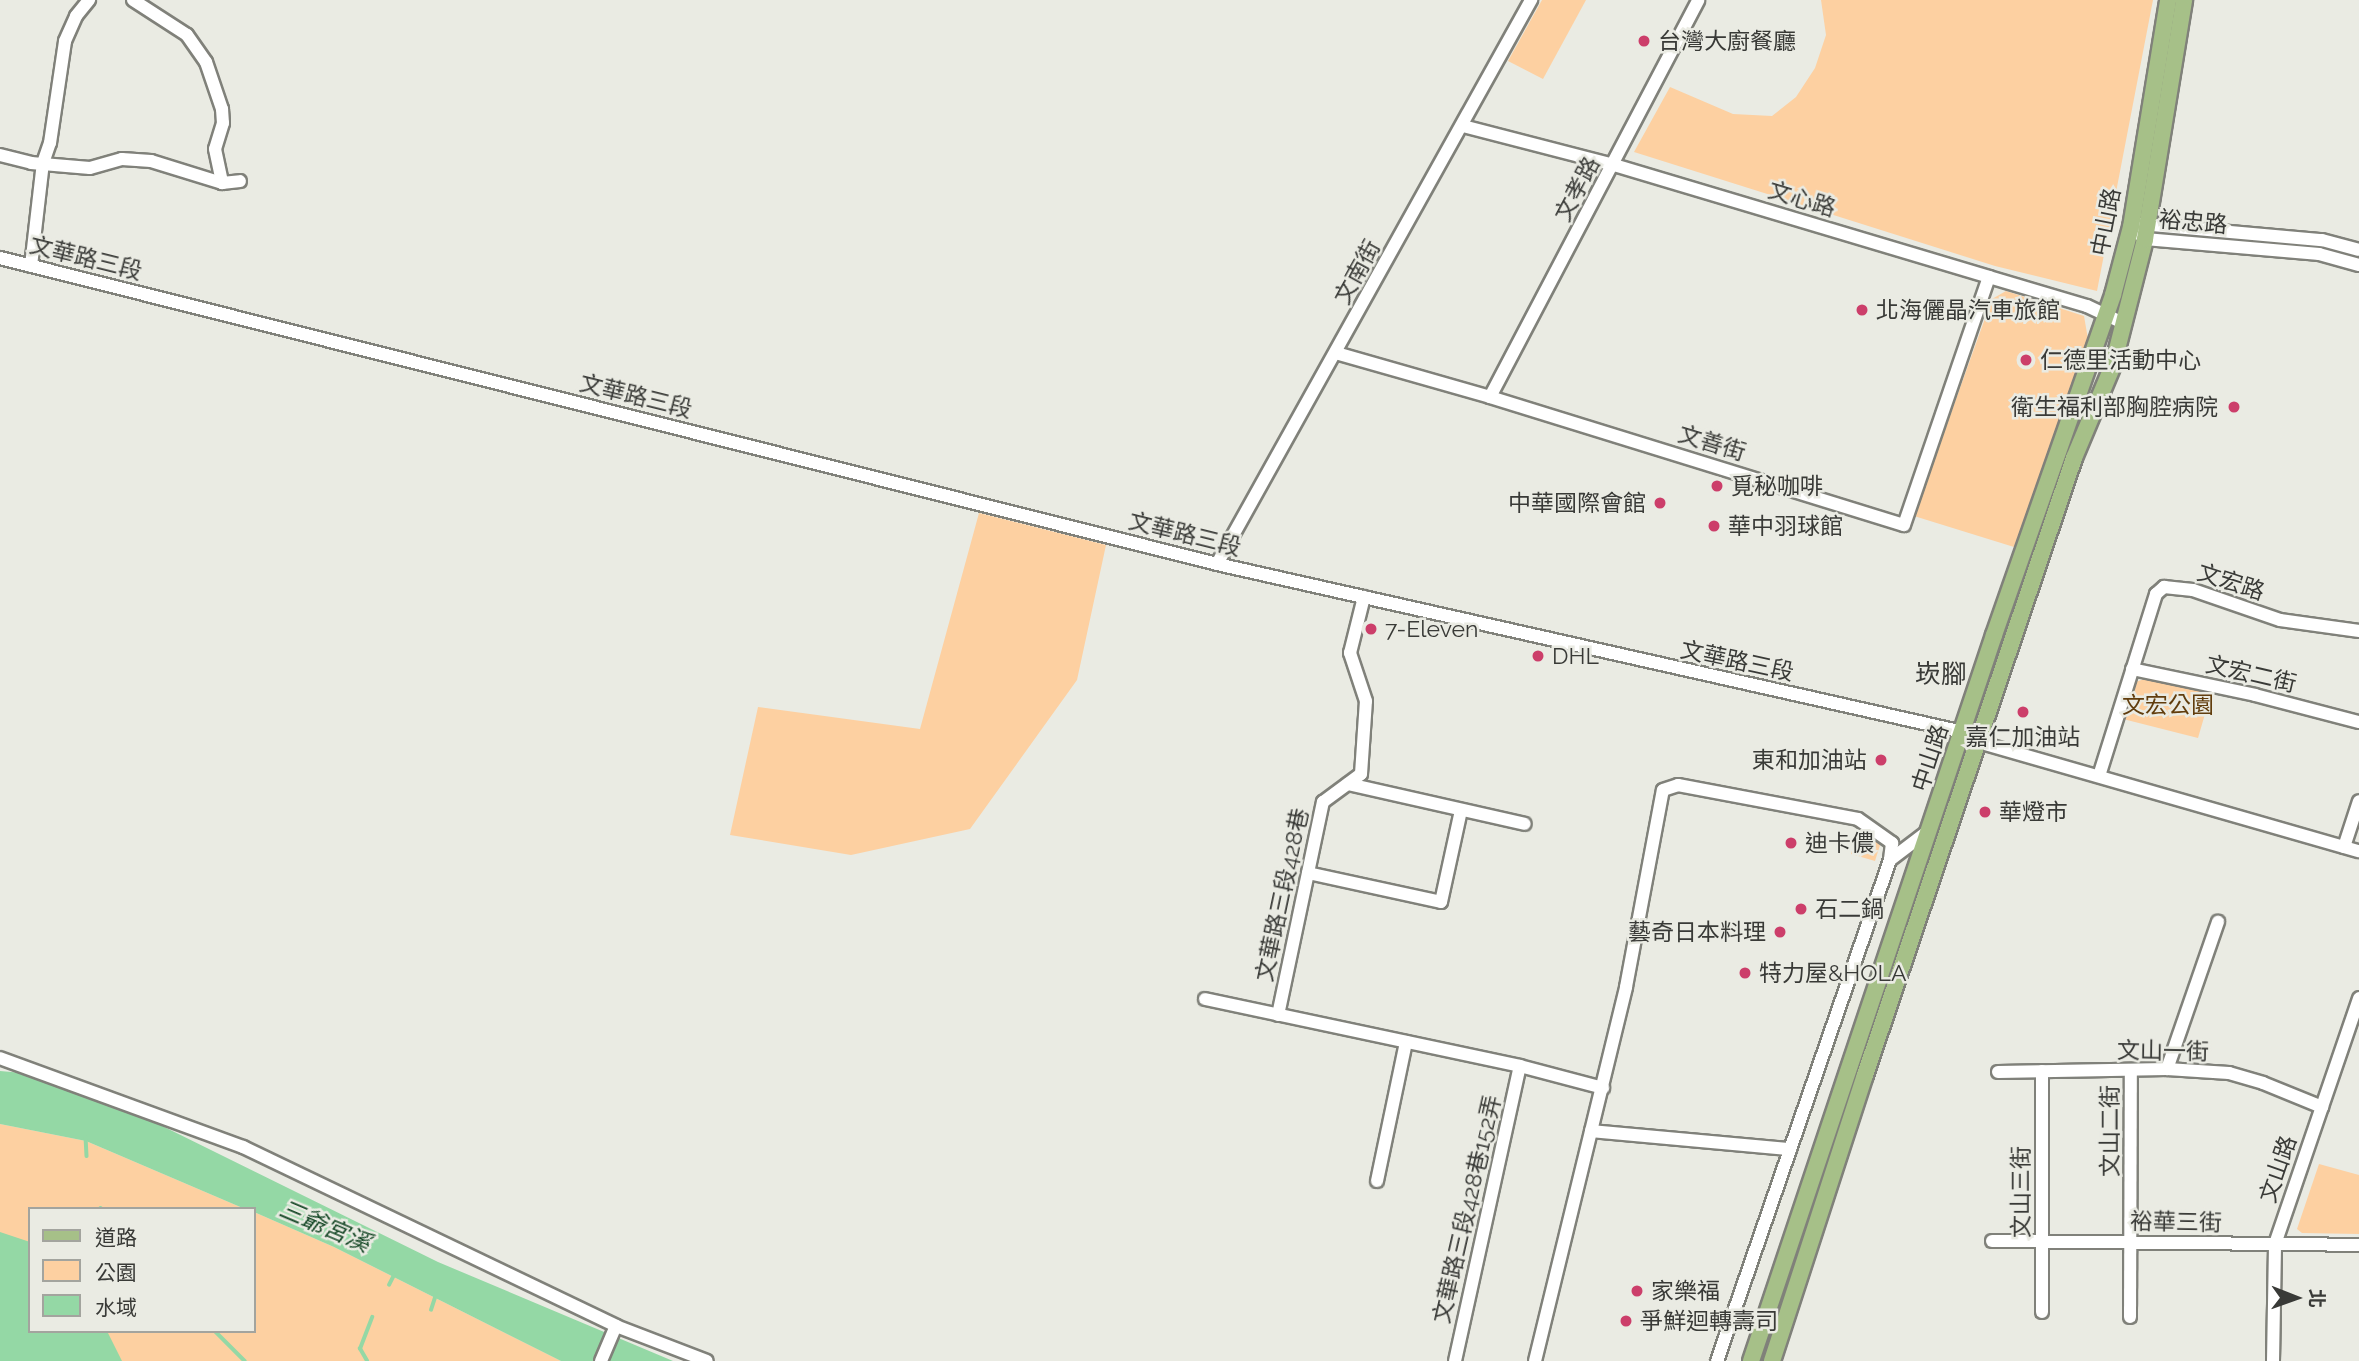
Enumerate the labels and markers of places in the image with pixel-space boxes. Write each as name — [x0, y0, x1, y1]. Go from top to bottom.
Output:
place label: 台灣大廚餐廳 — [1658, 27, 1796, 55]
marker: 台灣大廚餐廳 — [1636, 33, 1652, 49]
place label: 北海儷晶汽車旅館 — [1876, 296, 2060, 324]
marker: 北海儷晶汽車旅館 — [1854, 302, 1870, 318]
place label: 仁德里活動中心 — [2040, 346, 2201, 374]
marker: 仁德里活動中心 — [2018, 352, 2034, 368]
place label: 衛生福利部胸腔病院 — [2011, 393, 2218, 421]
marker: 衛生福利部胸腔病院 — [2224, 397, 2244, 417]
place label: 覓秘咖啡 — [1731, 472, 1823, 500]
marker: 覓秘咖啡 — [1709, 478, 1725, 494]
place label: 中華國際會館 — [1508, 489, 1646, 517]
marker: 中華國際會館 — [1652, 495, 1668, 511]
place label: 華中羽球館 — [1728, 512, 1843, 540]
marker: 華中羽球館 — [1706, 518, 1722, 534]
place label: 7-Eleven — [1385, 615, 1479, 643]
marker: 7-Eleven — [1363, 621, 1379, 637]
place label: DHL — [1552, 642, 1599, 670]
marker: DHL — [1530, 648, 1546, 664]
marker: 嘉仁加油站 — [2015, 704, 2031, 720]
place label: 嘉仁加油站 — [1966, 723, 2080, 751]
place label: 東和加油站 — [1752, 746, 1867, 774]
marker: 東和加油站 — [1873, 752, 1889, 768]
place label: 華燈市 — [1999, 798, 2068, 826]
marker: 華燈市 — [1977, 804, 1993, 820]
place label: 迪卡儂 — [1805, 829, 1874, 857]
marker: 迪卡儂 — [1783, 835, 1799, 851]
place label: 石二鍋 — [1815, 895, 1884, 923]
marker: 石二鍋 — [1793, 901, 1809, 917]
place label: 藝奇日本料理 — [1628, 918, 1766, 946]
marker: 藝奇日本料理 — [1772, 924, 1788, 940]
place label: 特力屋&HOLA — [1759, 959, 1907, 987]
marker: 特力屋&HOLA — [1737, 965, 1753, 981]
place label: 家樂福 — [1651, 1277, 1720, 1305]
marker: 家樂福 — [1629, 1283, 1645, 1299]
place label: 爭鮮迴轉壽司 — [1640, 1307, 1778, 1335]
marker: 爭鮮迴轉壽司 — [1618, 1313, 1634, 1329]

